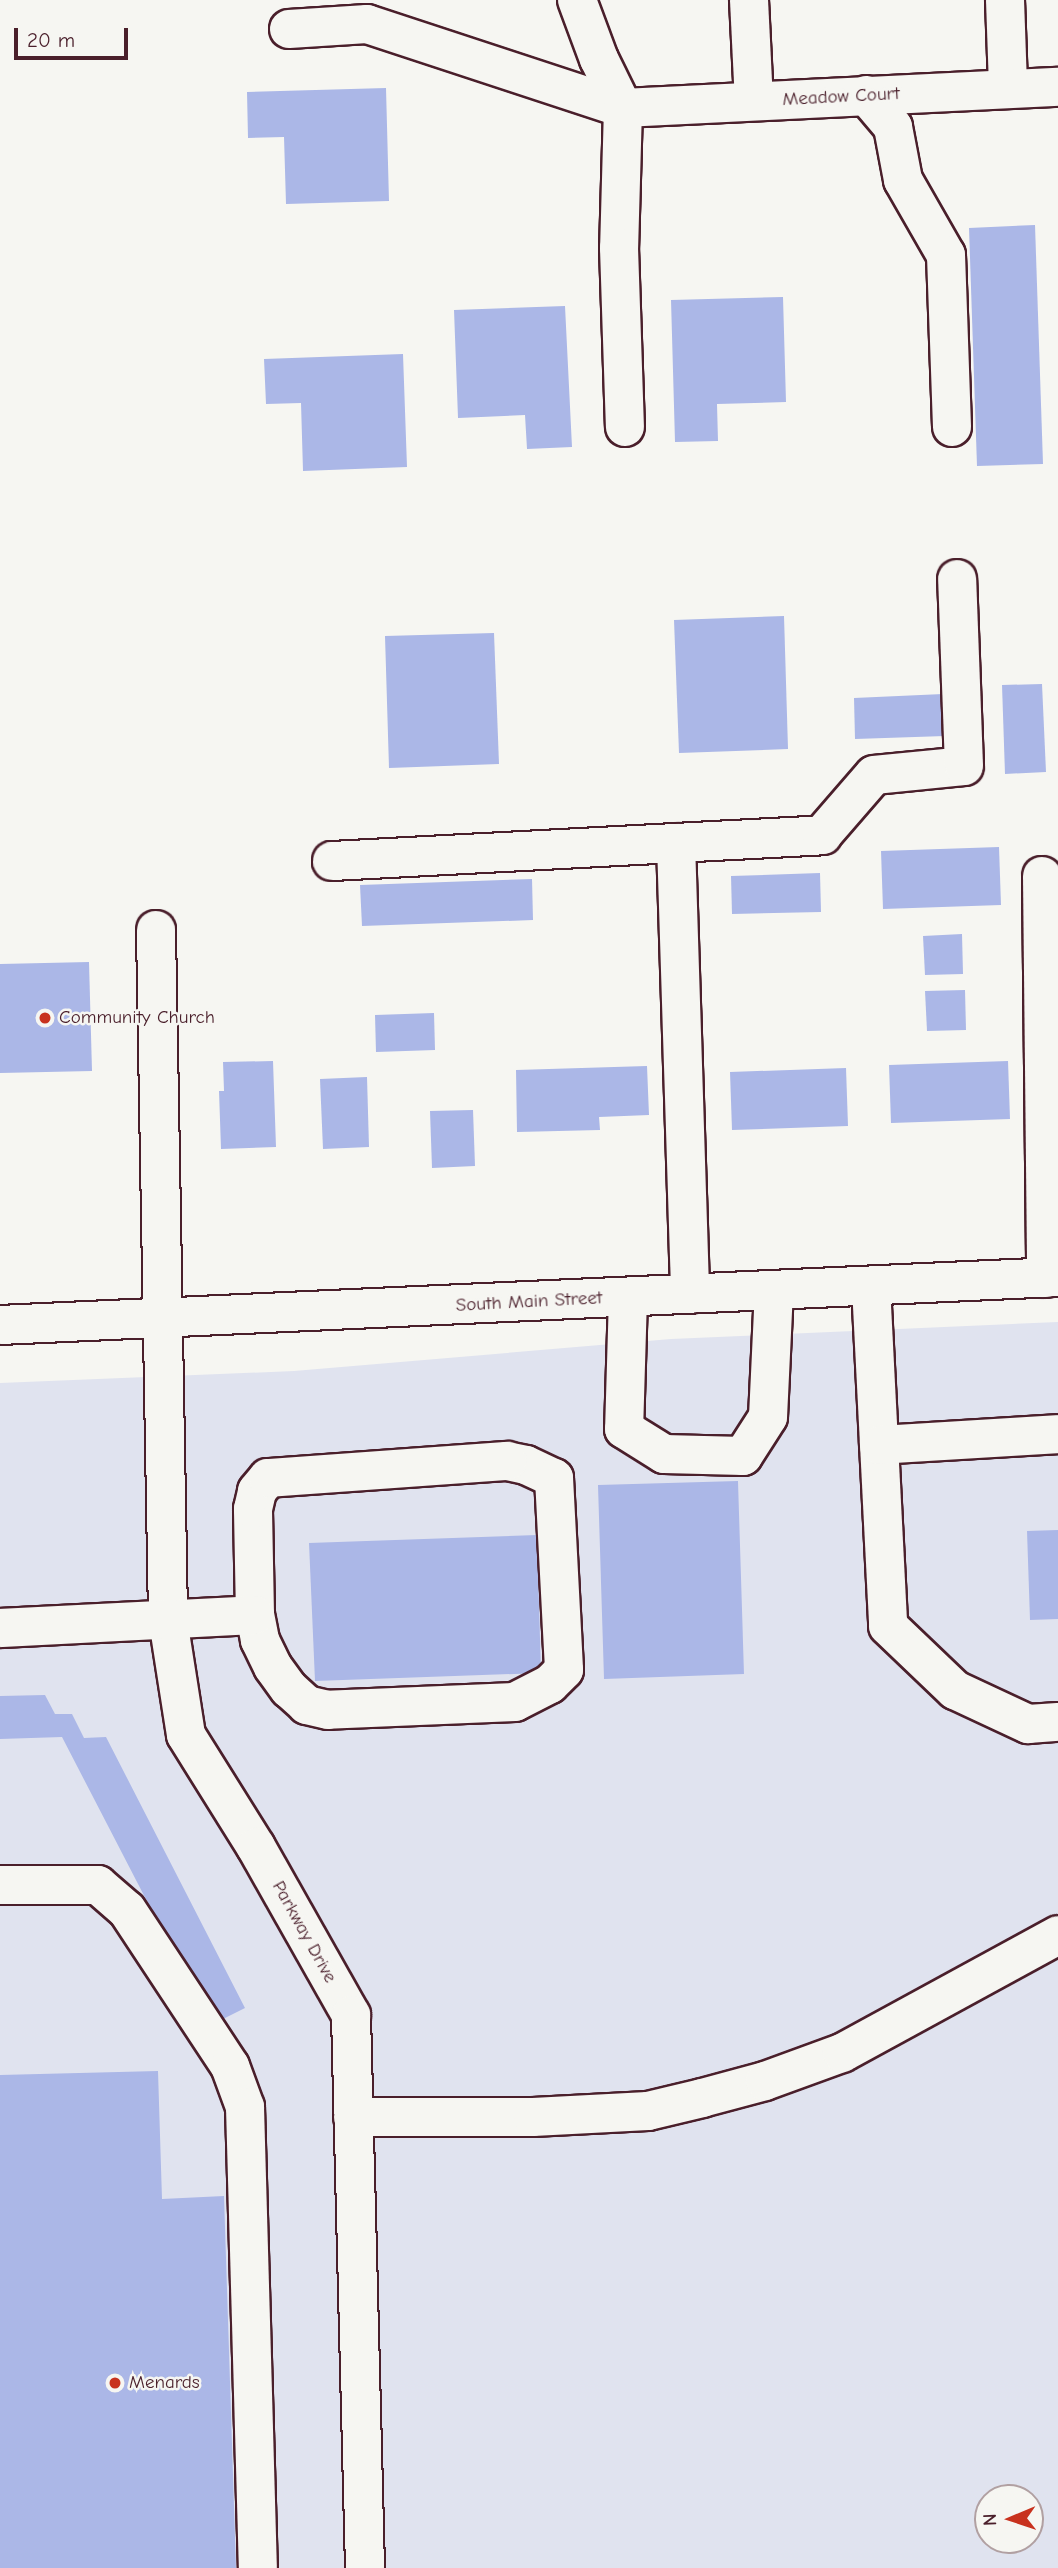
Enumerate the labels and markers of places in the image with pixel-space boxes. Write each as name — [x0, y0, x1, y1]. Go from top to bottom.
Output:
place label: Community Church — [59, 1007, 215, 1029]
marker: Community Church — [37, 1010, 53, 1026]
place label: Menards — [129, 2372, 200, 2394]
marker: Menards — [107, 2375, 123, 2391]

